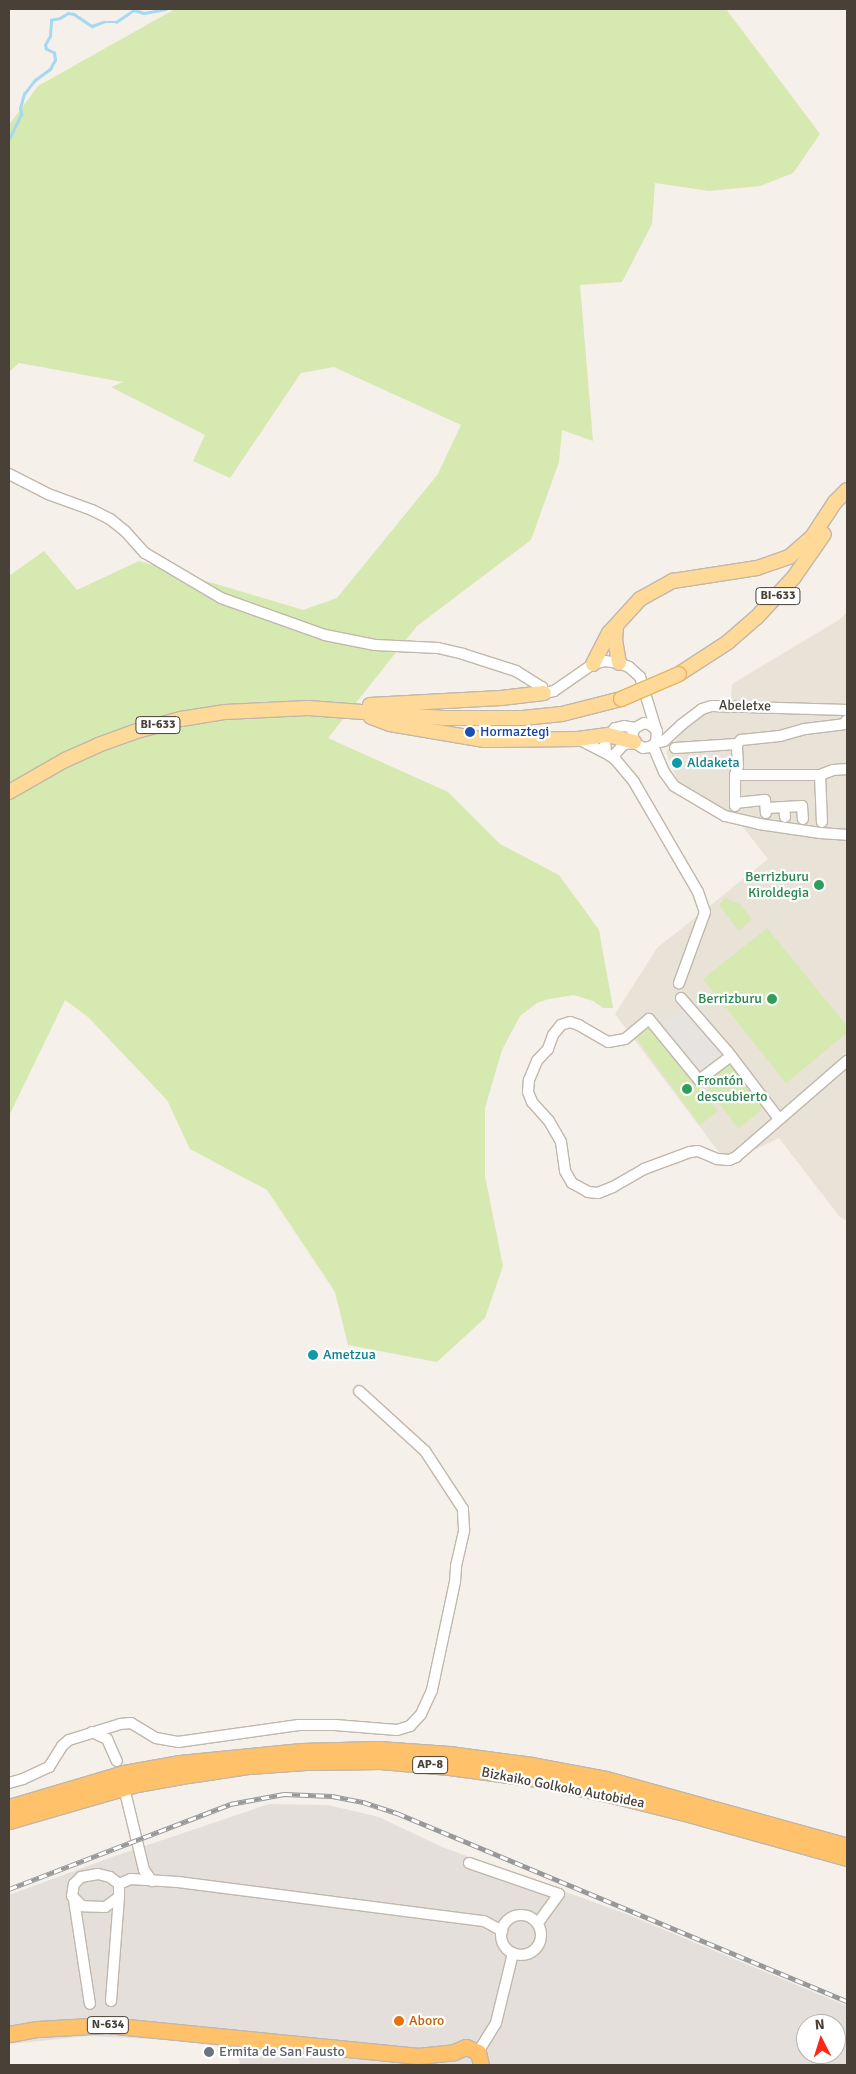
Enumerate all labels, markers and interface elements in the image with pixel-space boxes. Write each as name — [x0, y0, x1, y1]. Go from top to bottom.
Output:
road number: BI-633 — [754, 586, 802, 606]
street label: Abeletxe — [719, 697, 771, 715]
road number: BI-633 — [134, 716, 182, 734]
place label: Hormaztegi — [480, 724, 549, 740]
marker: Hormaztegi — [464, 726, 476, 738]
place label: Aldaketa — [687, 755, 740, 771]
marker: Aldaketa — [671, 757, 683, 769]
place label: Berrizburu Kiroldegia — [745, 869, 809, 902]
marker: Berrizburu Kiroldegia — [813, 879, 825, 891]
place label: Berrizburu — [698, 991, 762, 1007]
marker: Berrizburu — [766, 993, 778, 1005]
place label: Frontón descubierto — [697, 1073, 767, 1106]
marker: Frontón descubierto — [681, 1083, 693, 1095]
place label: Ametzua — [323, 1347, 376, 1363]
marker: Ametzua — [307, 1349, 319, 1361]
road number: AP-8 — [411, 1756, 449, 1774]
street label: Bizkaiko Golkoko Autobidea — [480, 1764, 646, 1812]
place label: Aboro — [409, 2013, 444, 2029]
north arrow — [796, 2014, 846, 2064]
marker: Aboro — [393, 2015, 405, 2027]
road number: N-634 — [87, 2016, 129, 2034]
text: N — [814, 2016, 825, 2033]
place label: Ermita de San Fausto — [219, 2044, 345, 2060]
marker: Ermita de San Fausto — [203, 2046, 215, 2058]

